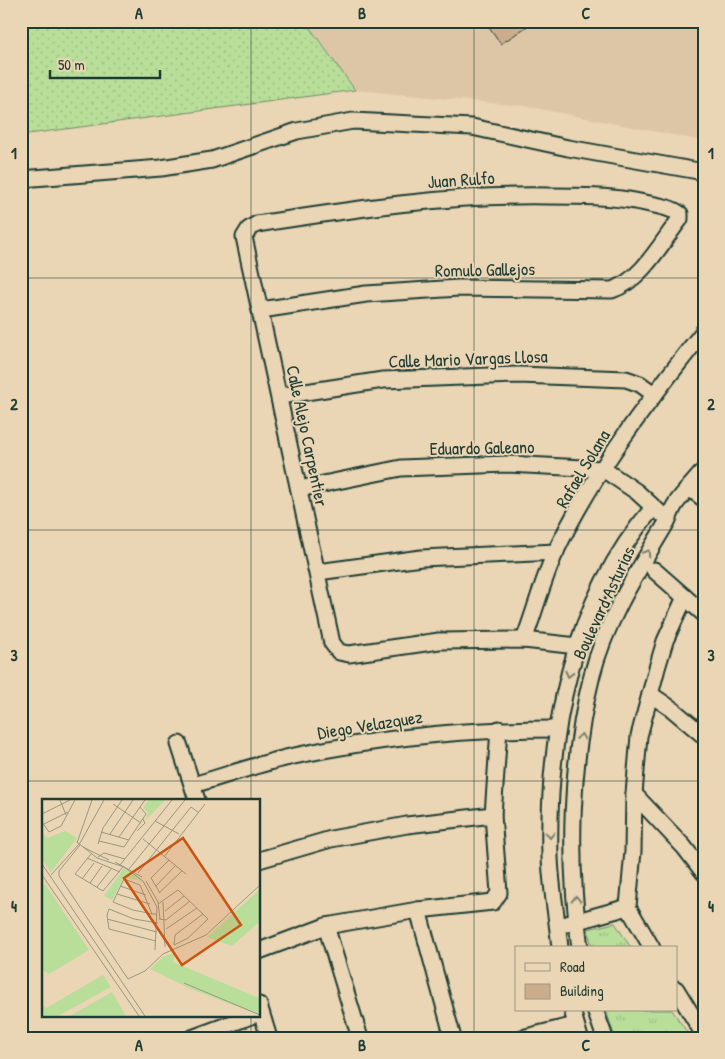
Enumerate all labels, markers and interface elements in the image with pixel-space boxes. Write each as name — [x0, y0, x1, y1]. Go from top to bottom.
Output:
text: A — [135, 2, 143, 24]
text: B — [358, 2, 366, 24]
text: C — [582, 2, 591, 24]
scale bar — [50, 48, 160, 80]
text: 50 m — [58, 54, 85, 75]
text: 1 — [11, 142, 17, 164]
text: 1 — [708, 142, 714, 164]
street label: Juan Rulfo — [427, 165, 495, 194]
street label: Romulo Gallejos — [435, 256, 535, 283]
street label: Calle Mario Vargas Llosa — [388, 343, 548, 374]
street label: Calle Alejo Carpentier — [280, 363, 335, 509]
text: 2 — [10, 393, 18, 415]
text: 2 — [707, 393, 715, 415]
street label: Rafael Solana — [549, 425, 616, 513]
street label: Eduardo Galeano — [429, 434, 535, 461]
street label: Boulevard Asturias — [566, 542, 641, 663]
one-way arrow — [641, 549, 650, 558]
text: 3 — [10, 644, 18, 666]
text: 3 — [707, 644, 715, 666]
one-way arrow — [564, 670, 575, 679]
street label: Diego Velazquez — [315, 704, 425, 745]
one-way arrow — [575, 733, 586, 741]
inset map — [42, 799, 260, 1016]
one-way arrow — [545, 832, 556, 840]
text: 4 — [11, 895, 17, 917]
one-way arrow — [570, 895, 581, 903]
text: 4 — [708, 895, 714, 917]
legend — [515, 946, 678, 1012]
text: Road — [560, 956, 585, 977]
text: Building — [560, 980, 604, 1001]
text: A — [135, 1034, 143, 1056]
text: B — [358, 1034, 366, 1056]
text: C — [582, 1034, 591, 1056]

